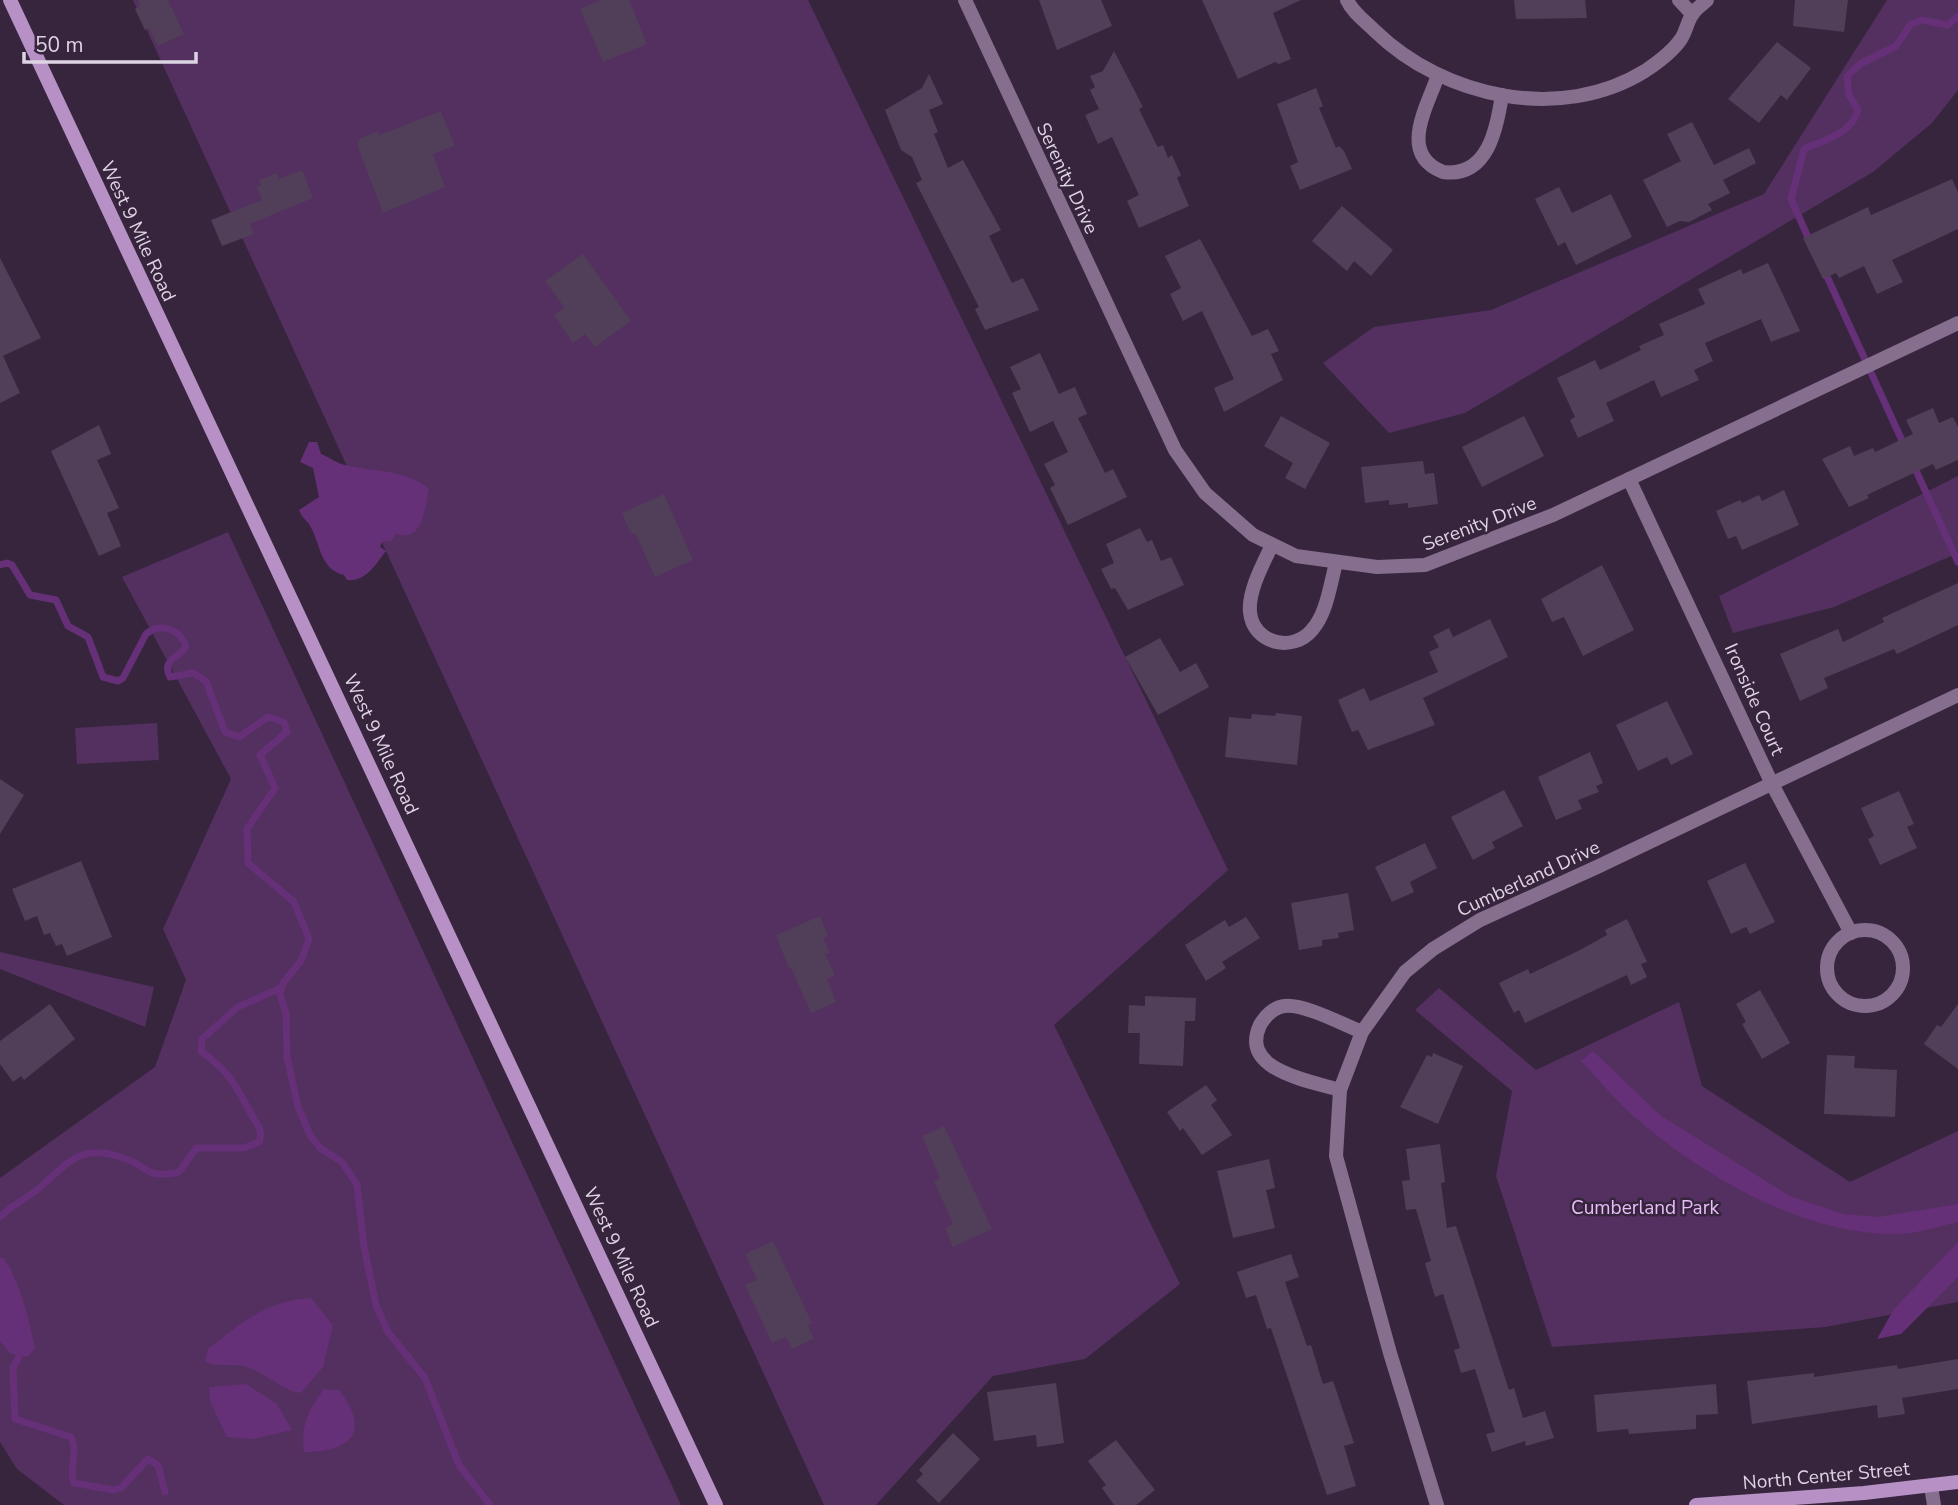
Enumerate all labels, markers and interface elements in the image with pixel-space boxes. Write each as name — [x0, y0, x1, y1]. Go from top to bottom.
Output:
scale bar — [24, 21, 196, 65]
text: 50 m — [35, 31, 84, 59]
street label: Serenity Drive — [1030, 118, 1104, 238]
street label: West 9 Mile Road — [94, 157, 182, 306]
street label: Serenity Drive — [1419, 490, 1540, 558]
street label: Ironside Court — [1718, 639, 1790, 760]
street label: West 9 Mile Road — [337, 670, 425, 819]
street label: Cumberland Drive — [1453, 834, 1604, 923]
street label: West 9 Mile Road — [577, 1183, 665, 1332]
park label: Cumberland Park — [1571, 1195, 1719, 1221]
street label: North Center Street — [1742, 1456, 1911, 1496]

